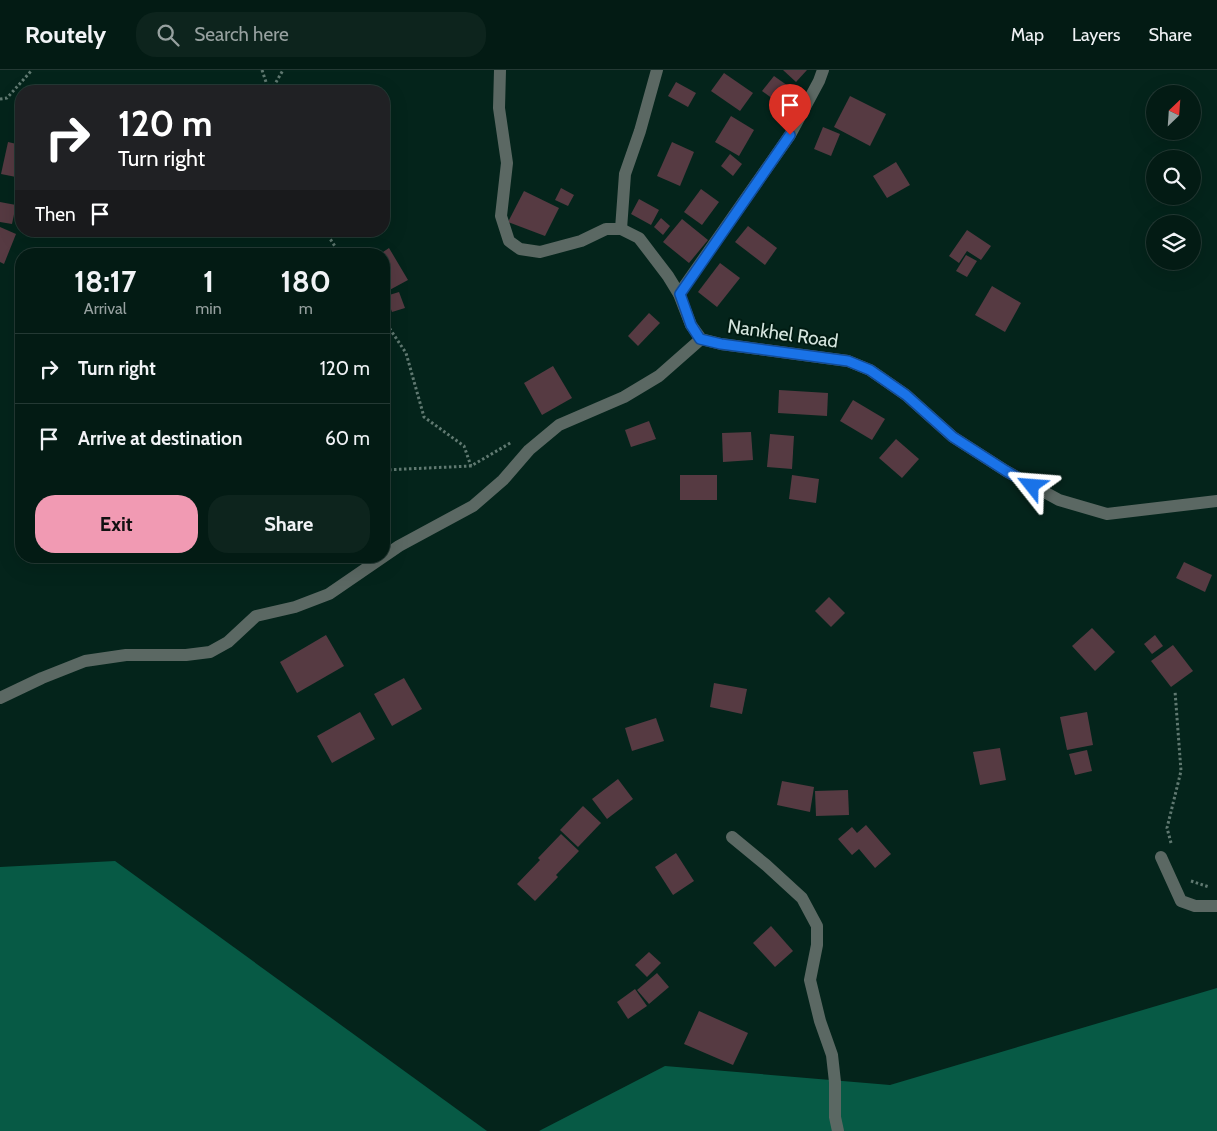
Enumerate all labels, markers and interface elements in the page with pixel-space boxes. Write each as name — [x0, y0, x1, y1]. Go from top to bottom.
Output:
search box — [136, 12, 486, 57]
text: Routely — [25, 20, 106, 49]
icon: search — [154, 21, 182, 49]
text: Search here — [194, 23, 289, 46]
text: Map — [1011, 24, 1044, 46]
text: Layers — [1072, 24, 1121, 46]
text: Share — [1149, 24, 1192, 46]
pin — [769, 84, 811, 135]
north arrow — [1146, 85, 1201, 140]
map controls — [1146, 85, 1201, 270]
icon: arrive — [776, 91, 804, 119]
text: 120 m — [118, 102, 212, 145]
icon: right — [35, 105, 100, 170]
text: Turn right — [118, 145, 205, 172]
button: search — [1146, 150, 1201, 205]
icon: arrive — [86, 200, 114, 228]
text: Then — [35, 203, 76, 226]
button: layers — [1146, 215, 1201, 270]
text: 18:17 — [74, 263, 136, 300]
text: 1 — [203, 263, 214, 300]
text: 180 — [281, 263, 331, 300]
text: Arrival — [84, 299, 126, 318]
text: min — [195, 299, 222, 318]
text: m — [299, 299, 313, 318]
street label: Nankhel Road — [726, 314, 840, 353]
icon: right — [35, 355, 63, 383]
text: Turn right — [78, 357, 156, 380]
text: 120 m — [320, 357, 370, 380]
icon: arrive — [35, 425, 63, 453]
text: Arrive at destination — [78, 427, 242, 450]
text: 60 m — [325, 427, 370, 450]
position arrow — [1005, 459, 1057, 511]
button: Exit — [35, 495, 198, 553]
button: Share — [208, 495, 370, 553]

